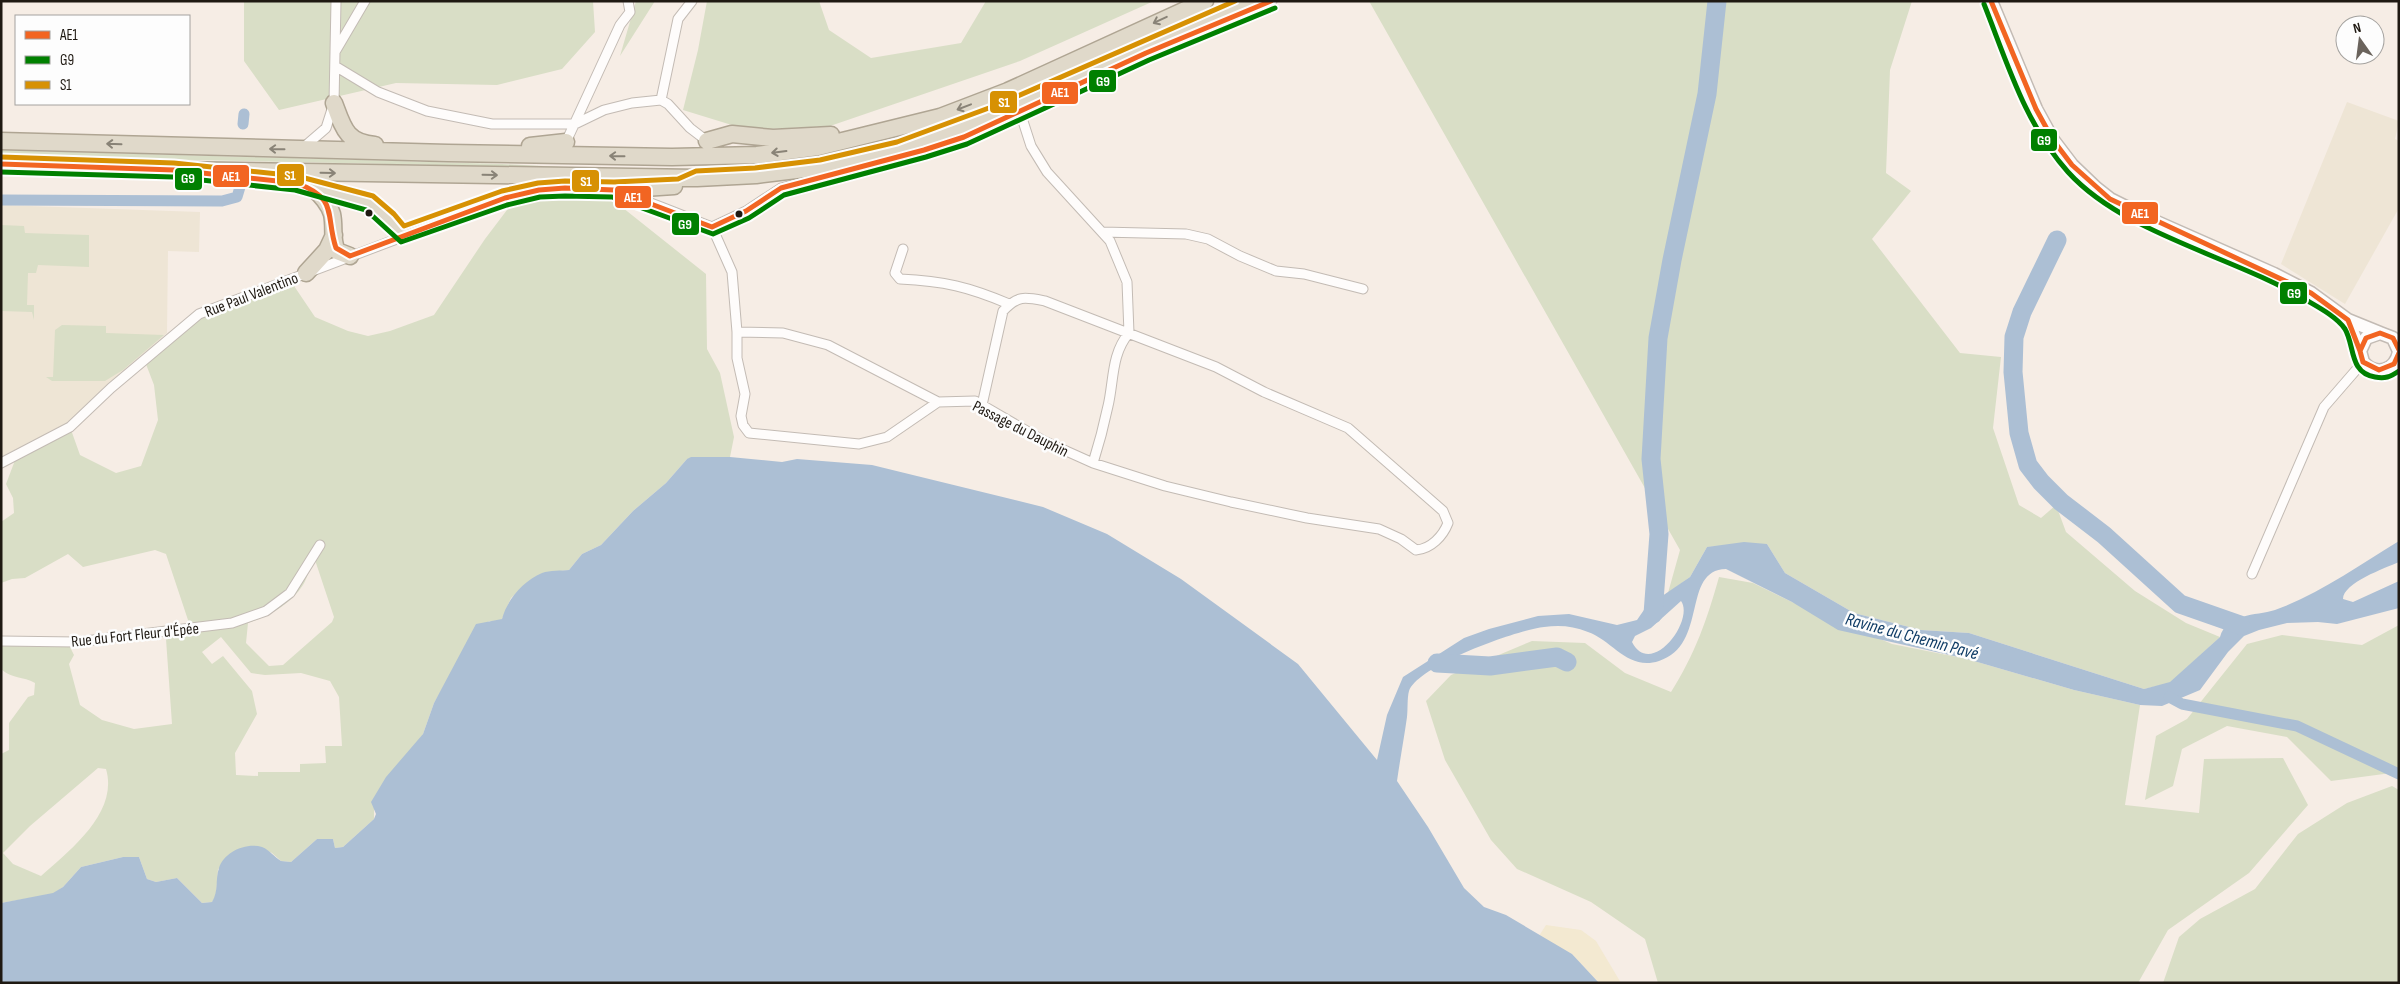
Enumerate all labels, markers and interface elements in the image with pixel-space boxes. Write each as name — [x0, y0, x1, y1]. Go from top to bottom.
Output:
legend — [15, 15, 190, 105]
north arrow — [2335, 15, 2385, 65]
one-way arrow — [1153, 16, 1168, 25]
text: N — [2351, 19, 2363, 37]
text: AE1 — [59, 26, 79, 45]
text: G9 — [60, 51, 74, 70]
line badge: G9 — [1088, 69, 1117, 93]
text: G9 — [1096, 73, 1110, 90]
text: S1 — [60, 76, 72, 95]
line badge: AE1 — [1041, 81, 1079, 105]
text: AE1 — [1050, 84, 1070, 101]
line badge: S1 — [989, 90, 1018, 114]
text: S1 — [998, 94, 1010, 111]
one-way arrow — [957, 103, 972, 113]
line badge: G9 — [2030, 128, 2058, 152]
text: G9 — [2037, 132, 2051, 149]
one-way arrow — [107, 140, 123, 149]
one-way arrow — [269, 144, 286, 154]
one-way arrow — [772, 147, 788, 157]
one-way arrow — [609, 151, 626, 161]
line badge: S1 — [276, 163, 305, 187]
line badge: AE1 — [212, 164, 250, 188]
line badge: G9 — [174, 167, 203, 191]
text: S1 — [284, 167, 296, 184]
text: AE1 — [221, 168, 241, 185]
one-way arrow — [320, 168, 336, 178]
line badge: S1 — [571, 169, 600, 193]
text: G9 — [181, 170, 195, 187]
one-way arrow — [482, 170, 498, 180]
text: S1 — [580, 173, 592, 190]
line badge: AE1 — [614, 185, 652, 209]
text: AE1 — [623, 189, 643, 206]
line badge: AE1 — [2121, 201, 2159, 225]
text: AE1 — [2130, 205, 2150, 222]
unlabelled marker — [364, 208, 374, 218]
unlabelled marker — [734, 209, 744, 219]
line badge: G9 — [671, 212, 700, 236]
text: G9 — [678, 216, 692, 233]
street label: Rue Paul Valentino — [202, 269, 301, 322]
line badge: G9 — [2279, 281, 2308, 305]
text: G9 — [2287, 285, 2301, 302]
street label: Passage du Dauphin — [969, 397, 1072, 462]
water label: Ravine du Chemin Pavé — [1843, 609, 1981, 664]
street label: Rue du Fort Fleur d'Épée — [70, 619, 200, 652]

